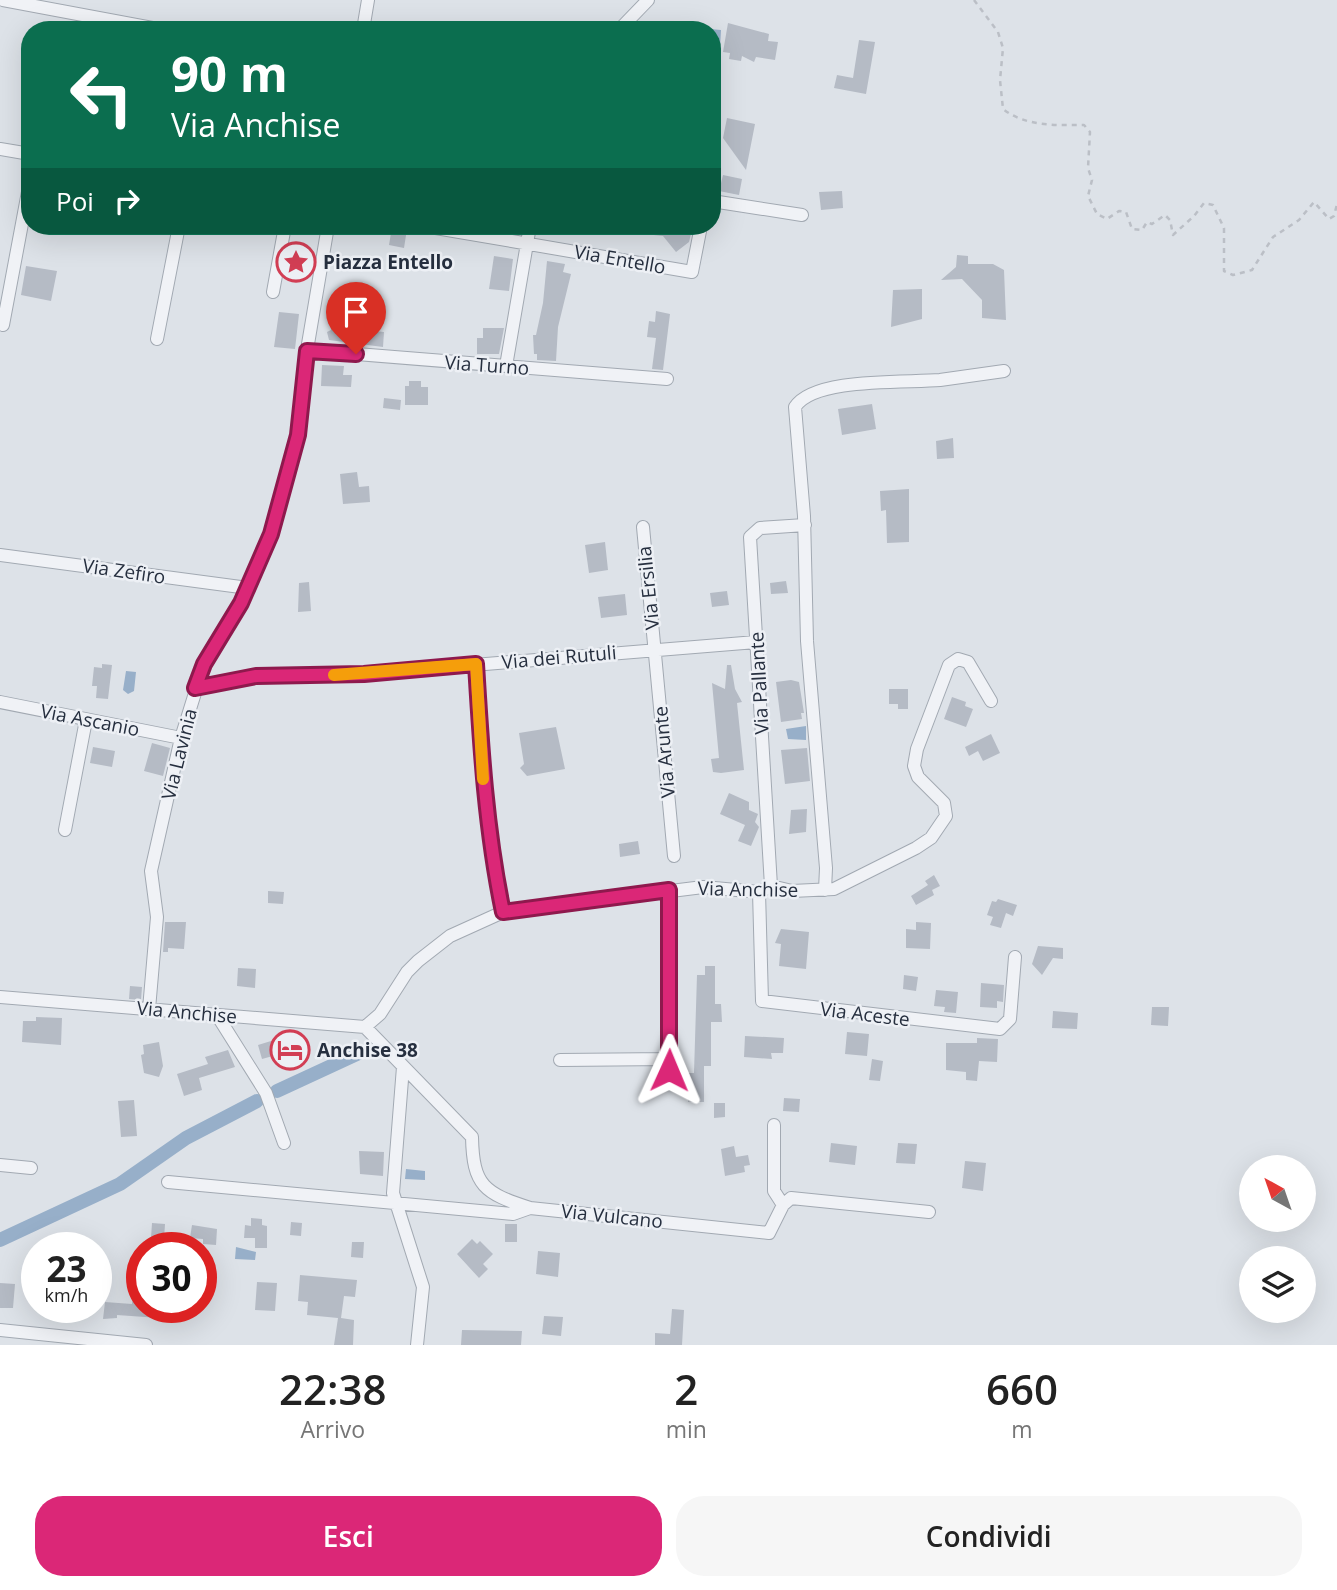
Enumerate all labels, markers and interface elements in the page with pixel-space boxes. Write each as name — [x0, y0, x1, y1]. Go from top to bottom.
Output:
text: 90 m — [171, 40, 288, 106]
icon: left — [56, 49, 147, 140]
text: Via Anchise — [171, 103, 340, 146]
icon: right — [108, 182, 146, 220]
text: Poi — [56, 183, 94, 219]
street label: Via Entello — [572, 238, 668, 280]
place icon: Piazza Entello — [275, 241, 317, 283]
place label: Piazza Entello — [323, 249, 453, 275]
pin — [326, 282, 386, 354]
icon: arrive — [337, 293, 375, 331]
street label: Via Turno — [444, 349, 530, 381]
street label: Via Ersilia — [631, 545, 665, 631]
street label: Via Zefiro — [81, 552, 167, 590]
street label: Via Pallante — [743, 631, 775, 735]
street label: Via dei Rutuli — [501, 639, 617, 675]
street label: Via Ascanio — [38, 698, 142, 742]
street label: Via Arunte — [647, 705, 681, 799]
street label: Via Lavinia — [155, 706, 203, 802]
street label: Via Anchise — [697, 875, 799, 903]
street label: Via Anchise — [136, 995, 238, 1029]
street label: Via Aceste — [819, 996, 911, 1032]
hotel icon: Anchise 38 — [269, 1029, 311, 1071]
position arrow — [632, 1033, 706, 1107]
place label: Anchise 38 — [317, 1037, 418, 1063]
north arrow — [1239, 1155, 1316, 1232]
map controls — [1239, 1155, 1316, 1323]
street label: Via Vulcano — [560, 1198, 664, 1234]
speed limit sign: 30 — [126, 1232, 217, 1323]
text: 23 — [46, 1245, 87, 1292]
button: layers — [1239, 1246, 1316, 1323]
text: km/h — [45, 1283, 88, 1307]
text: 22:38 — [279, 1360, 387, 1417]
text: 2 — [674, 1360, 698, 1417]
text: 660 — [986, 1360, 1058, 1417]
text: Arrivo — [301, 1413, 365, 1445]
text: min — [666, 1413, 707, 1445]
text: m — [1011, 1413, 1033, 1445]
button: Esci — [35, 1496, 662, 1576]
button: Condividi — [676, 1496, 1302, 1576]

